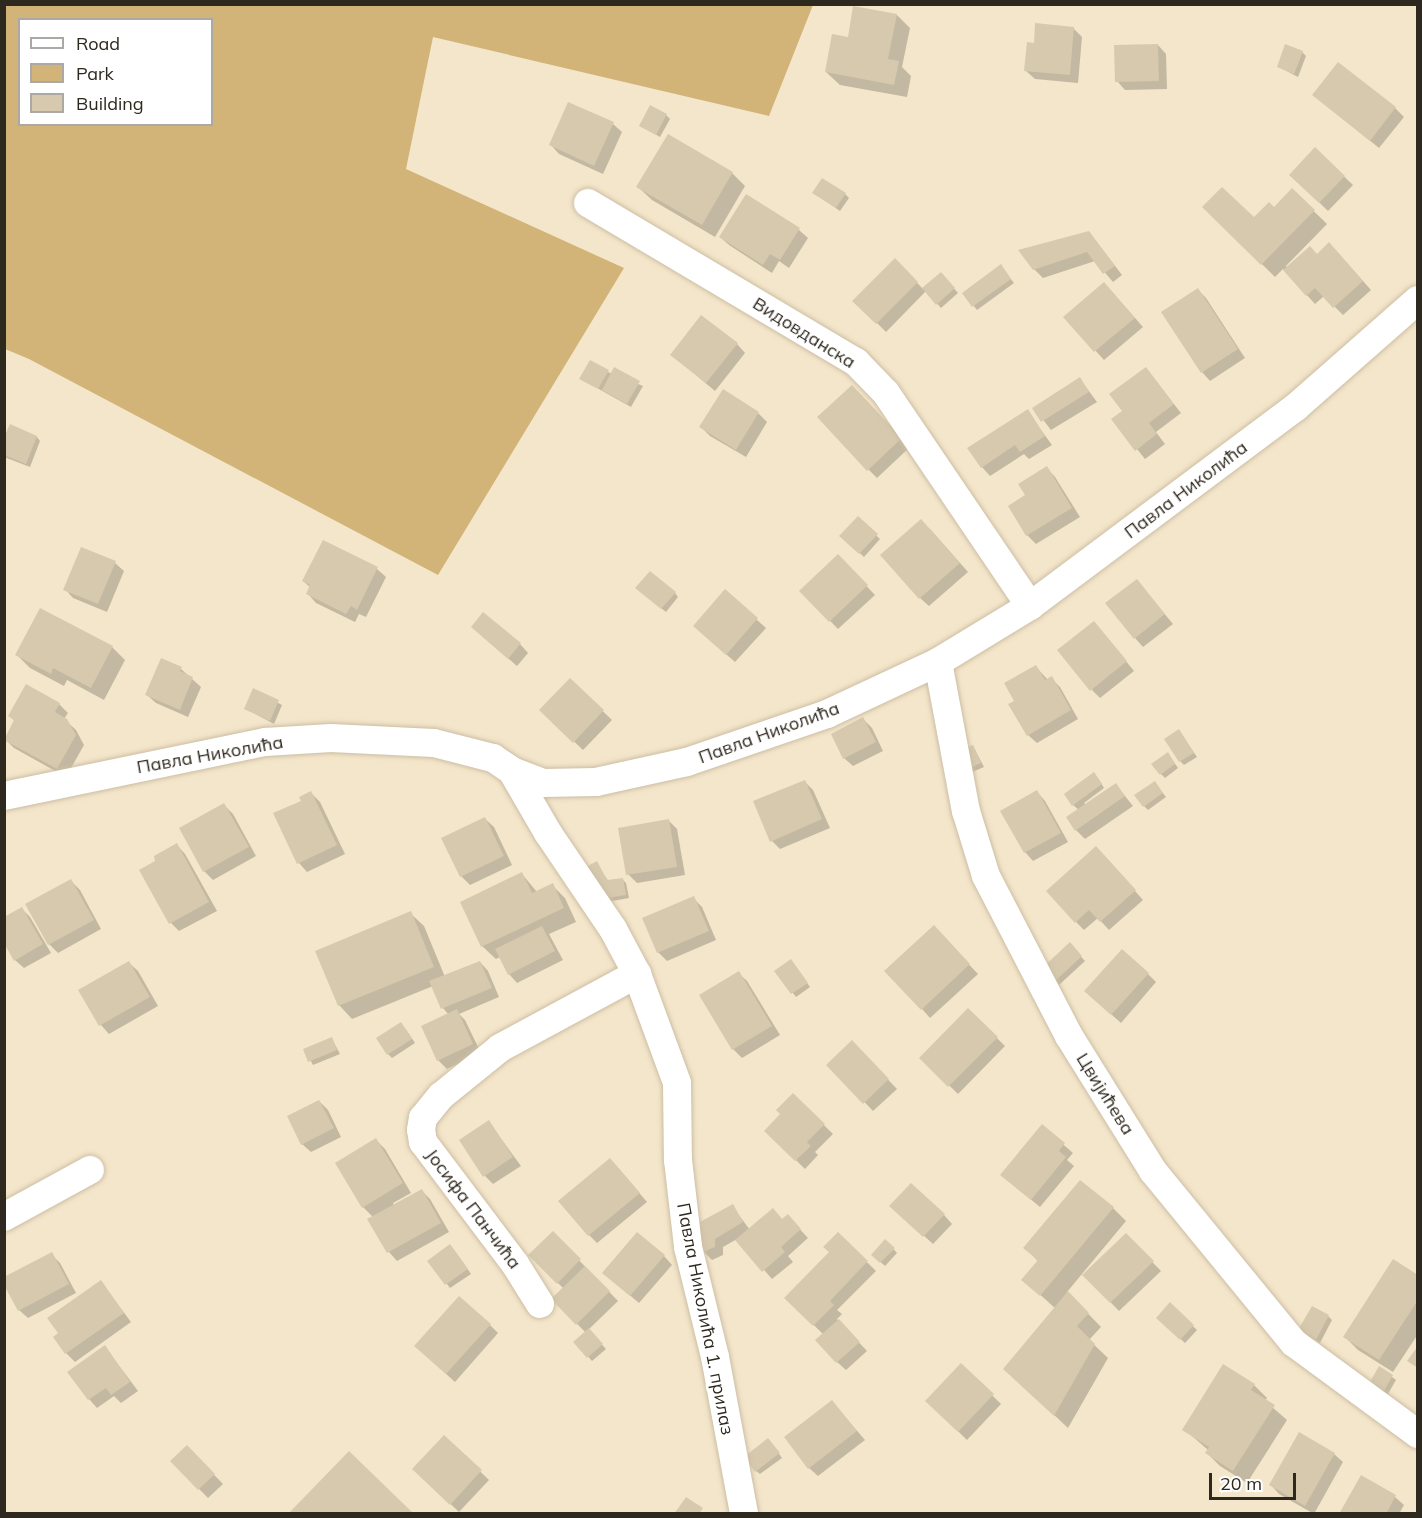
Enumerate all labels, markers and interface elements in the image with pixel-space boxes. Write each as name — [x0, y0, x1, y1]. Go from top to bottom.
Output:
legend — [18, 18, 213, 126]
text: Road — [76, 32, 120, 55]
text: Park — [76, 62, 114, 85]
text: Building — [76, 92, 144, 115]
street label: Видовданска — [749, 293, 859, 373]
street label: Павла Николића — [1120, 437, 1252, 543]
street label: Павла Николића — [696, 697, 842, 769]
street label: Павла Николића — [135, 731, 285, 779]
street label: Цвијићева — [1071, 1049, 1139, 1139]
street label: Јосифа Панчића — [421, 1145, 525, 1273]
street label: Павла Николића 1. прилаз — [672, 1201, 738, 1437]
scale bar — [1212, 1461, 1299, 1499]
text: 20 m — [1220, 1472, 1262, 1495]

